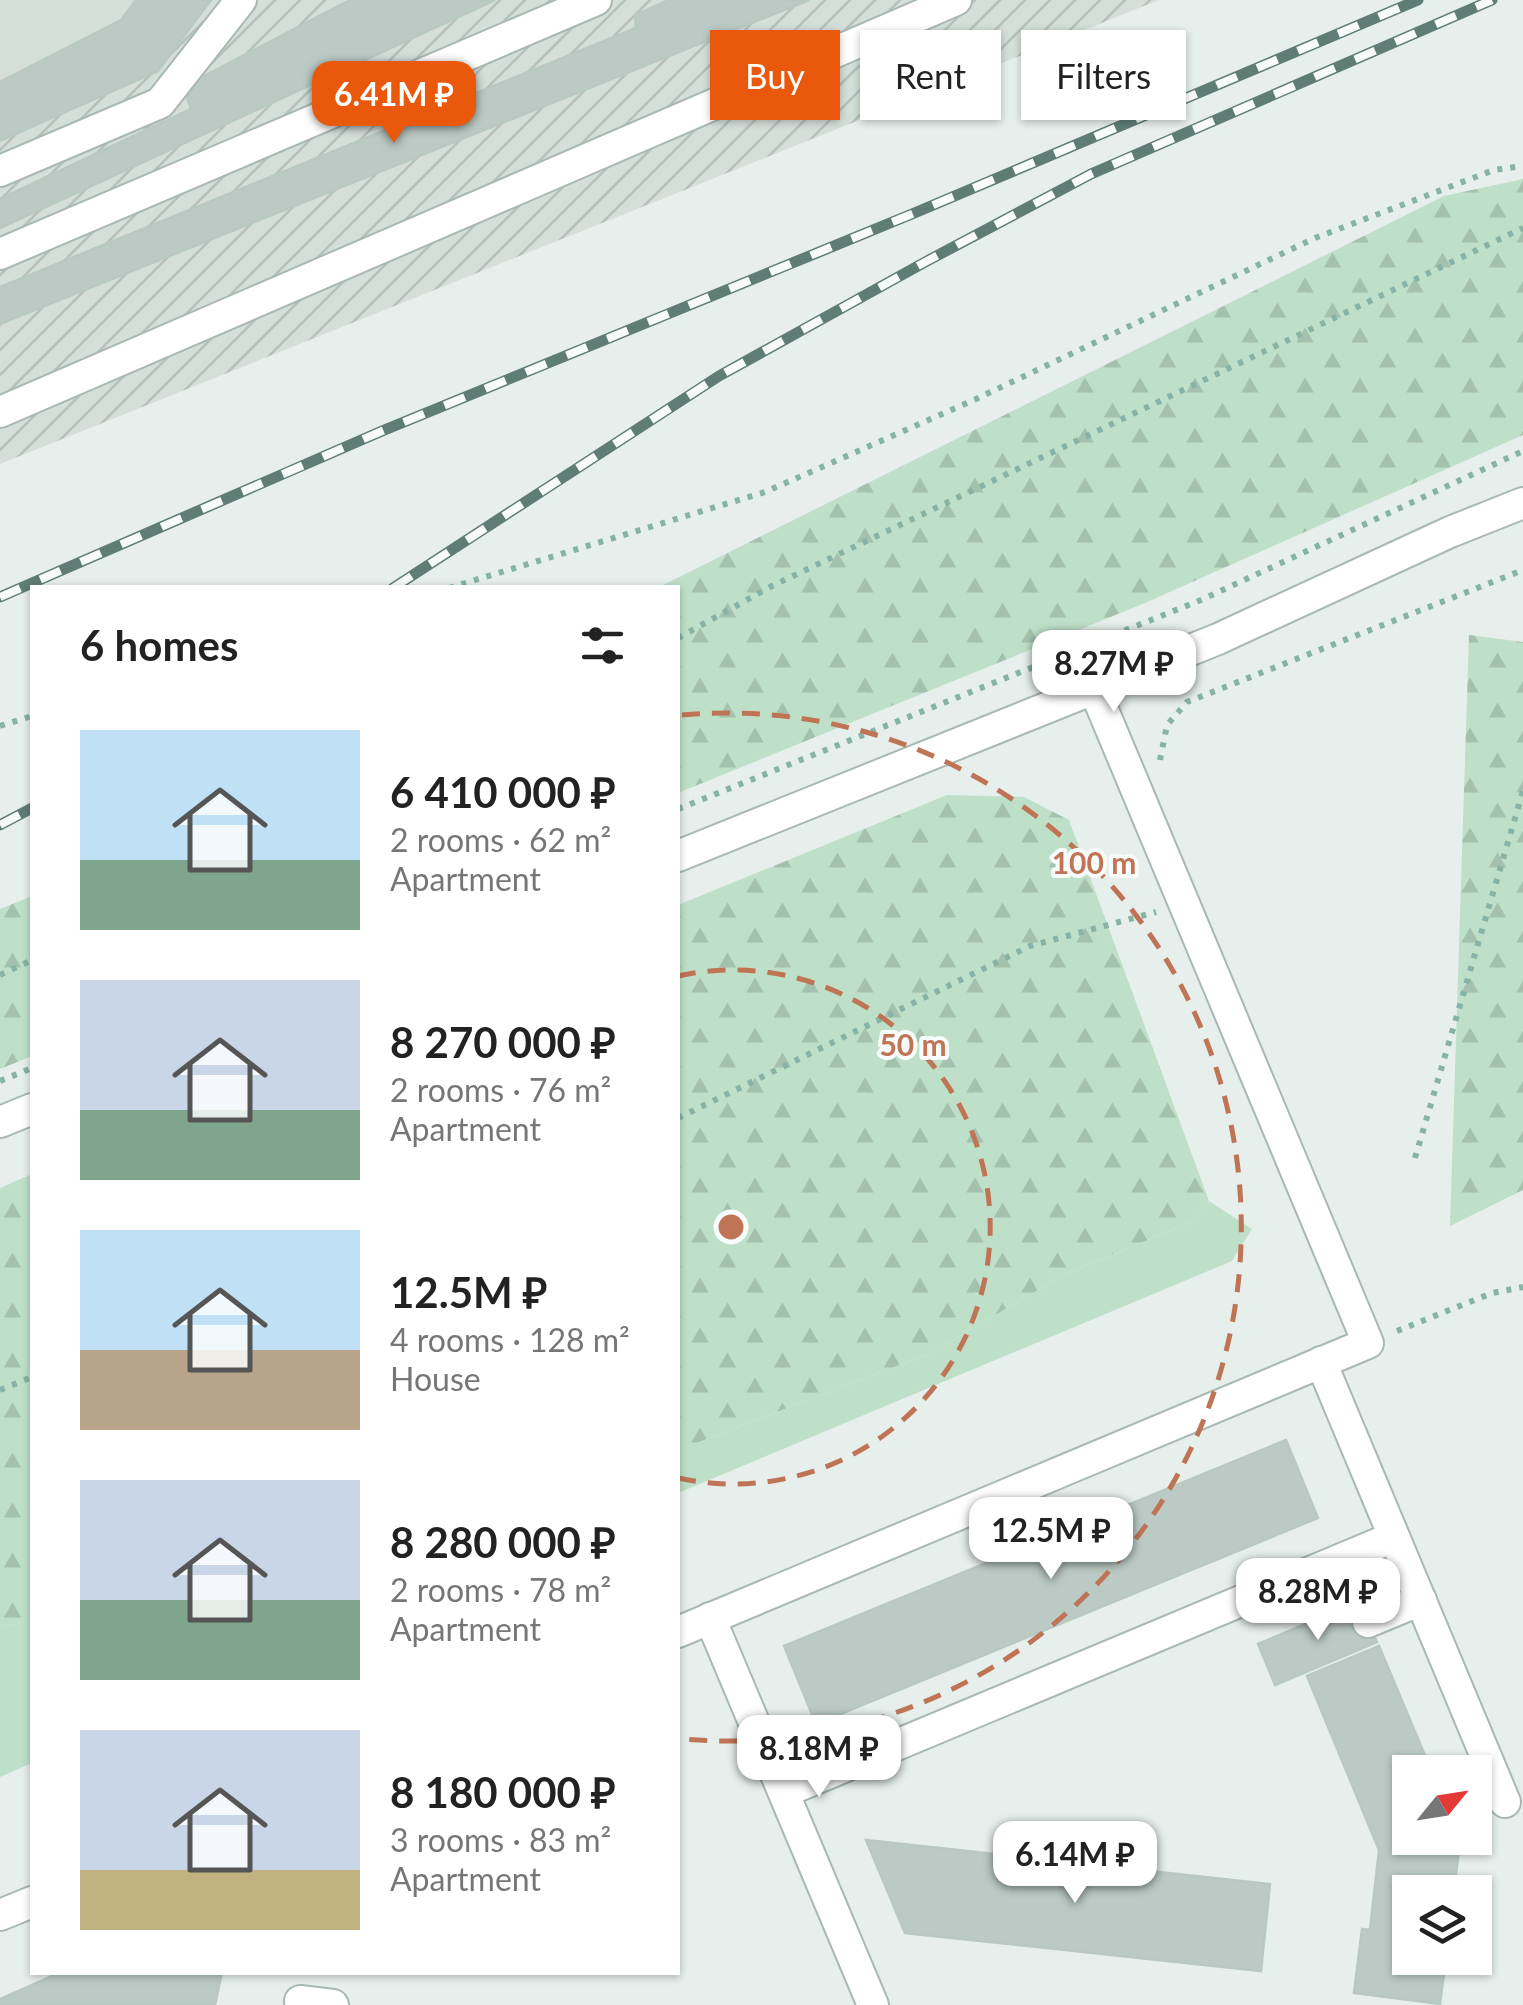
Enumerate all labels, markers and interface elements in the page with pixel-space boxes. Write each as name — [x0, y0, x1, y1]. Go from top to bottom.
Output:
chip: Buy — [710, 30, 840, 120]
chip: Rent — [860, 30, 1001, 120]
chip: Filters — [1021, 30, 1186, 120]
pin: 6.41M ₽ — [302, 61, 486, 146]
text: 6.41M ₽ — [334, 74, 454, 113]
icon: filters — [575, 618, 630, 673]
text: 6 homes — [80, 620, 238, 670]
pin: 8.27M ₽ — [1022, 630, 1206, 715]
text: 8.27M ₽ — [1054, 643, 1174, 682]
text: 6 410 000 ₽ — [390, 767, 616, 817]
icon: home — [160, 770, 280, 890]
text: 2 rooms · 62 m² — [390, 820, 611, 859]
text: 100 m — [1052, 844, 1136, 880]
text: Apartment — [390, 859, 541, 898]
text: 8 270 000 ₽ — [390, 1017, 616, 1067]
icon: home — [160, 1020, 280, 1140]
text: 50 m — [879, 1026, 947, 1062]
text: 2 rooms · 76 m² — [390, 1070, 611, 1109]
text: Apartment — [390, 1109, 541, 1148]
centre of rings — [713, 1209, 749, 1245]
text: 12.5M ₽ — [390, 1267, 547, 1317]
icon: home — [160, 1270, 280, 1390]
text: 4 rooms · 128 m² — [390, 1320, 630, 1359]
text: House — [390, 1359, 481, 1398]
pin: 12.5M ₽ — [959, 1497, 1143, 1582]
text: 12.5M ₽ — [991, 1510, 1111, 1549]
text: 8 280 000 ₽ — [390, 1517, 616, 1567]
icon: home — [160, 1520, 280, 1640]
pin: 8.28M ₽ — [1226, 1558, 1410, 1643]
text: 2 rooms · 78 m² — [390, 1570, 611, 1609]
text: 8.28M ₽ — [1258, 1571, 1378, 1610]
text: Apartment — [390, 1609, 541, 1648]
pin: 8.18M ₽ — [727, 1715, 911, 1800]
text: 8.18M ₽ — [759, 1728, 879, 1767]
north arrow — [1392, 1755, 1492, 1855]
map controls — [1392, 1755, 1492, 1975]
text: 8 180 000 ₽ — [390, 1767, 616, 1817]
icon: home — [160, 1770, 280, 1890]
text: 3 rooms · 83 m² — [390, 1820, 611, 1859]
pin: 6.14M ₽ — [983, 1821, 1167, 1906]
text: 6.14M ₽ — [1015, 1834, 1135, 1873]
text: Apartment — [390, 1859, 541, 1898]
button: layers — [1392, 1875, 1492, 1975]

